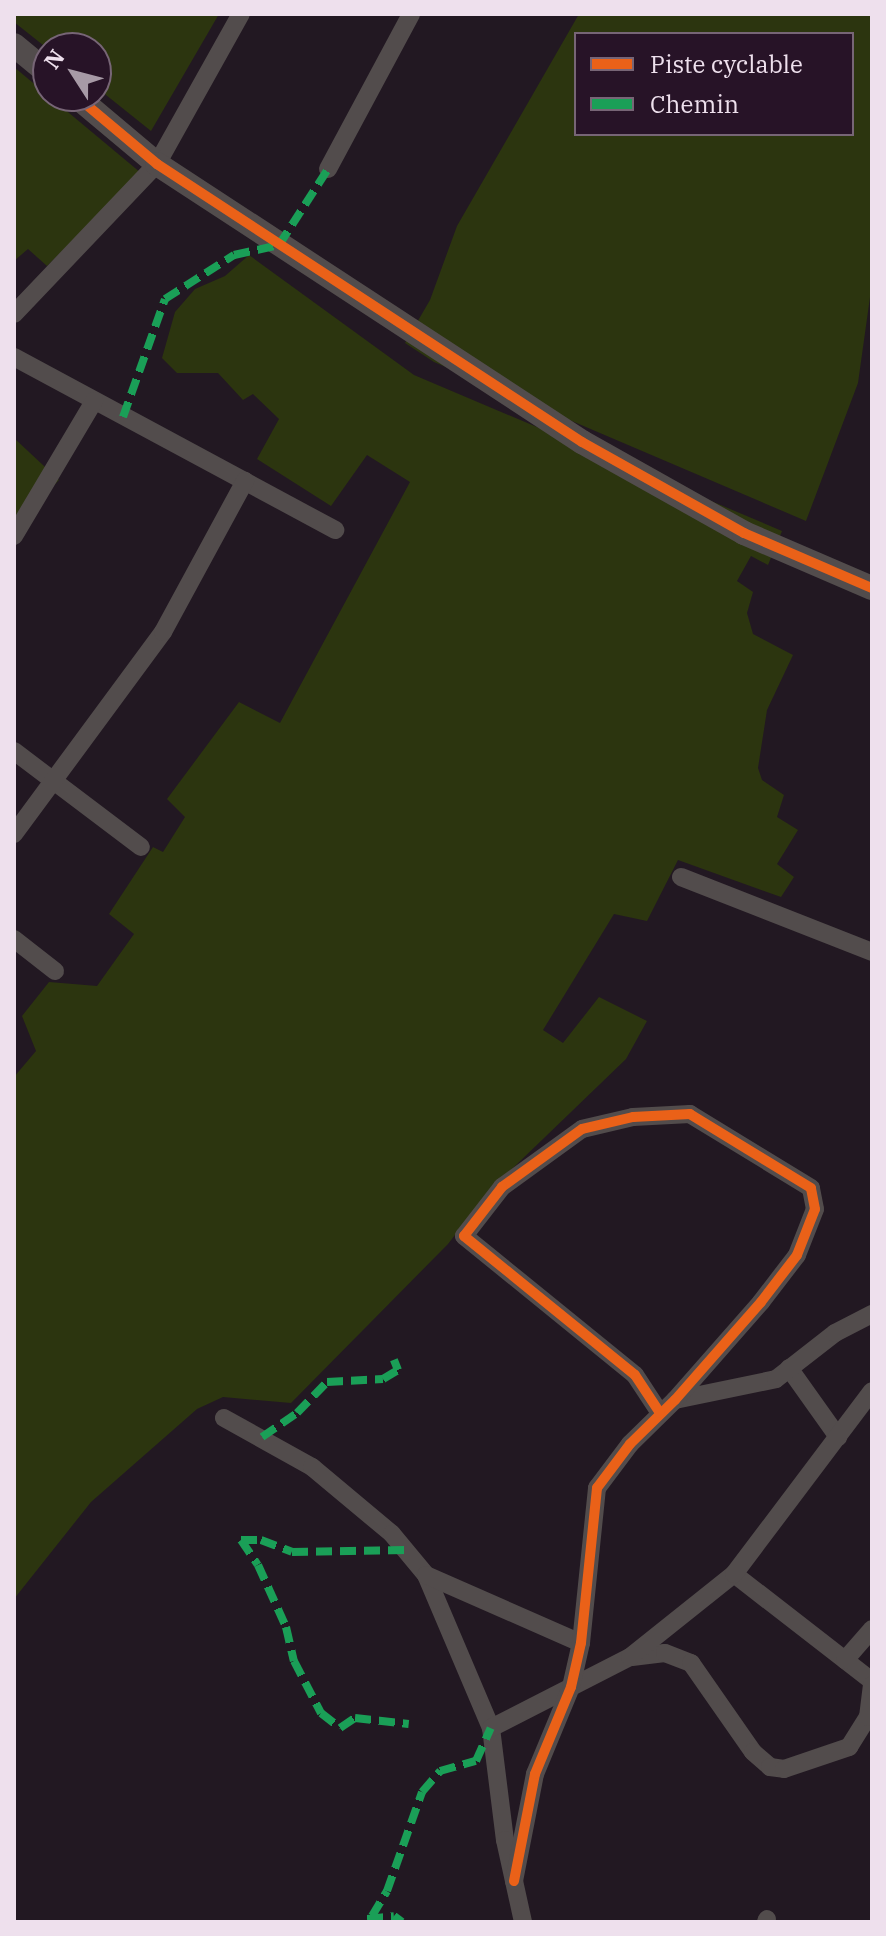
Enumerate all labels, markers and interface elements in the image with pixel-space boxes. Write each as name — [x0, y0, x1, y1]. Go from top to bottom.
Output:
north arrow — [32, 32, 112, 112]
legend — [574, 32, 854, 136]
text: N — [37, 43, 71, 74]
text: Piste cyclable — [650, 48, 803, 80]
text: Chemin — [650, 88, 739, 120]

